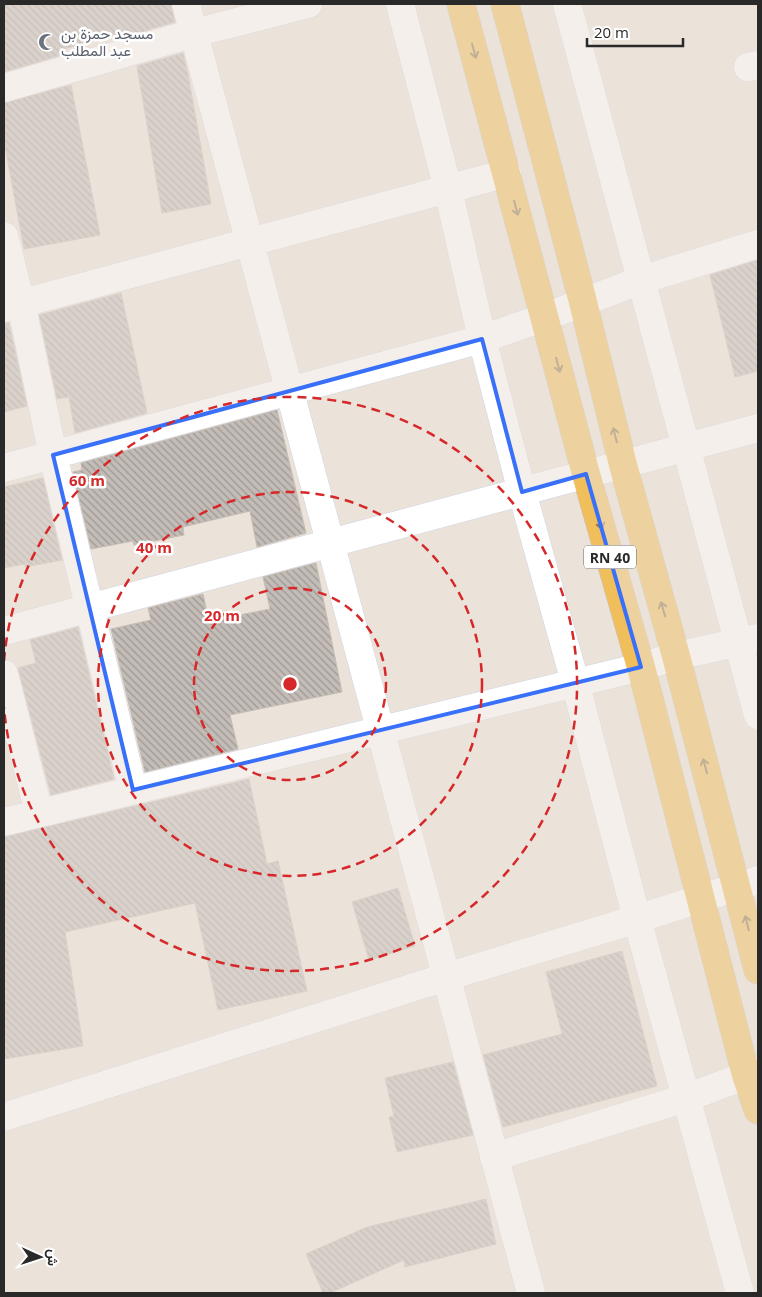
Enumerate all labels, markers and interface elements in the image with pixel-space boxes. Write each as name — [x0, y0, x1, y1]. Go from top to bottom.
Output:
scale bar — [587, 15, 683, 47]
text: 20 m — [594, 22, 629, 42]
place label: مسجد حمزة بن عبد المطلب — [61, 23, 153, 60]
mosque icon: مسجد حمزة بن عبد المطلب — [37, 32, 57, 52]
one-way arrow — [470, 42, 479, 58]
one-way arrow — [512, 199, 521, 215]
one-way arrow — [553, 356, 563, 372]
one-way arrow — [610, 428, 619, 444]
text: 60 m — [69, 470, 105, 490]
one-way arrow — [595, 513, 605, 529]
text: 40 m — [136, 537, 172, 557]
road number: RN 40 — [584, 546, 636, 568]
one-way arrow — [658, 601, 667, 617]
text: 20 m — [204, 605, 240, 625]
centre of rings — [281, 675, 299, 693]
one-way arrow — [700, 758, 710, 774]
one-way arrow — [741, 915, 751, 931]
north arrow — [15, 1232, 65, 1282]
text: ش — [44, 1249, 63, 1267]

